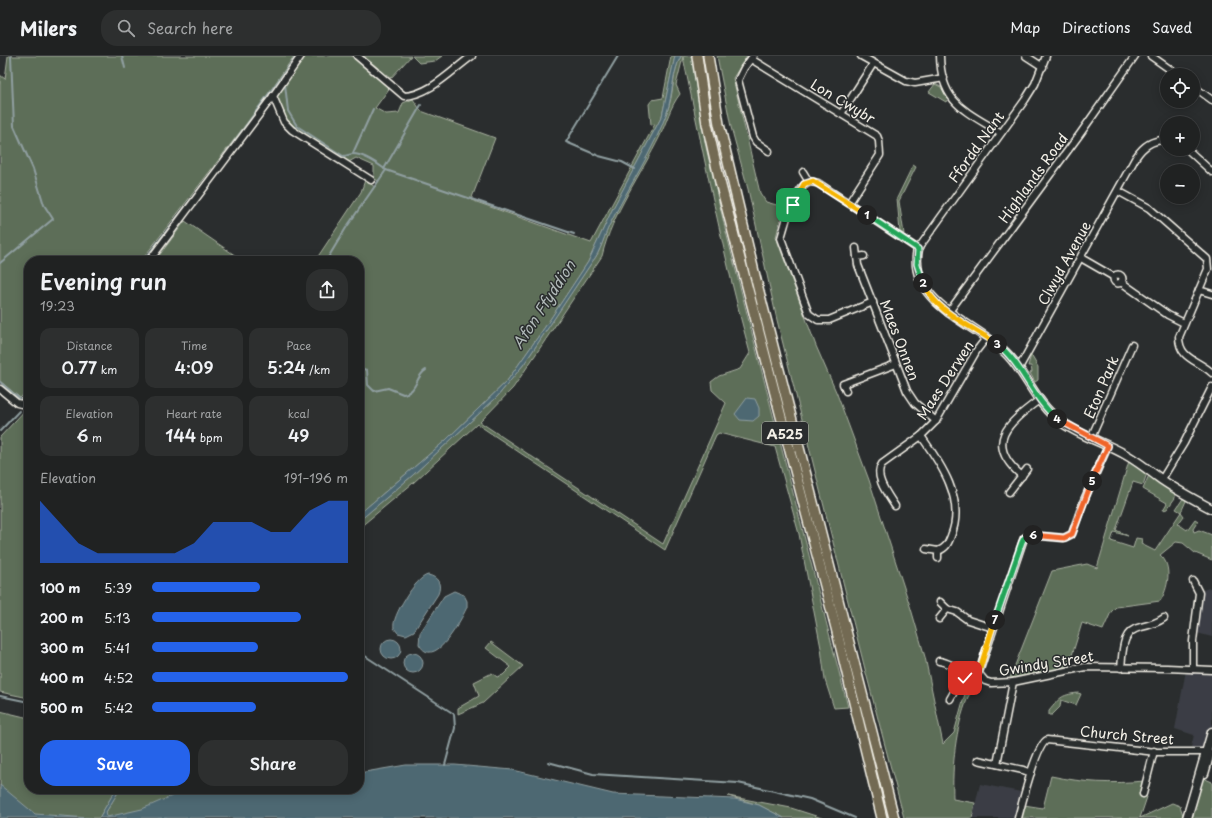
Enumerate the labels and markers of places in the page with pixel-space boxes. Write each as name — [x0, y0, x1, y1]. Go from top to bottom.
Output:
pin — [776, 188, 810, 222]
pin: 1 — [857, 205, 877, 225]
pin: 2 — [913, 273, 933, 293]
pin: 3 — [987, 334, 1007, 354]
pin: 4 — [1047, 409, 1067, 429]
pin: 5 — [1082, 471, 1102, 491]
pin: 6 — [1023, 525, 1043, 545]
pin: 7 — [985, 610, 1005, 630]
pin — [948, 661, 982, 695]

